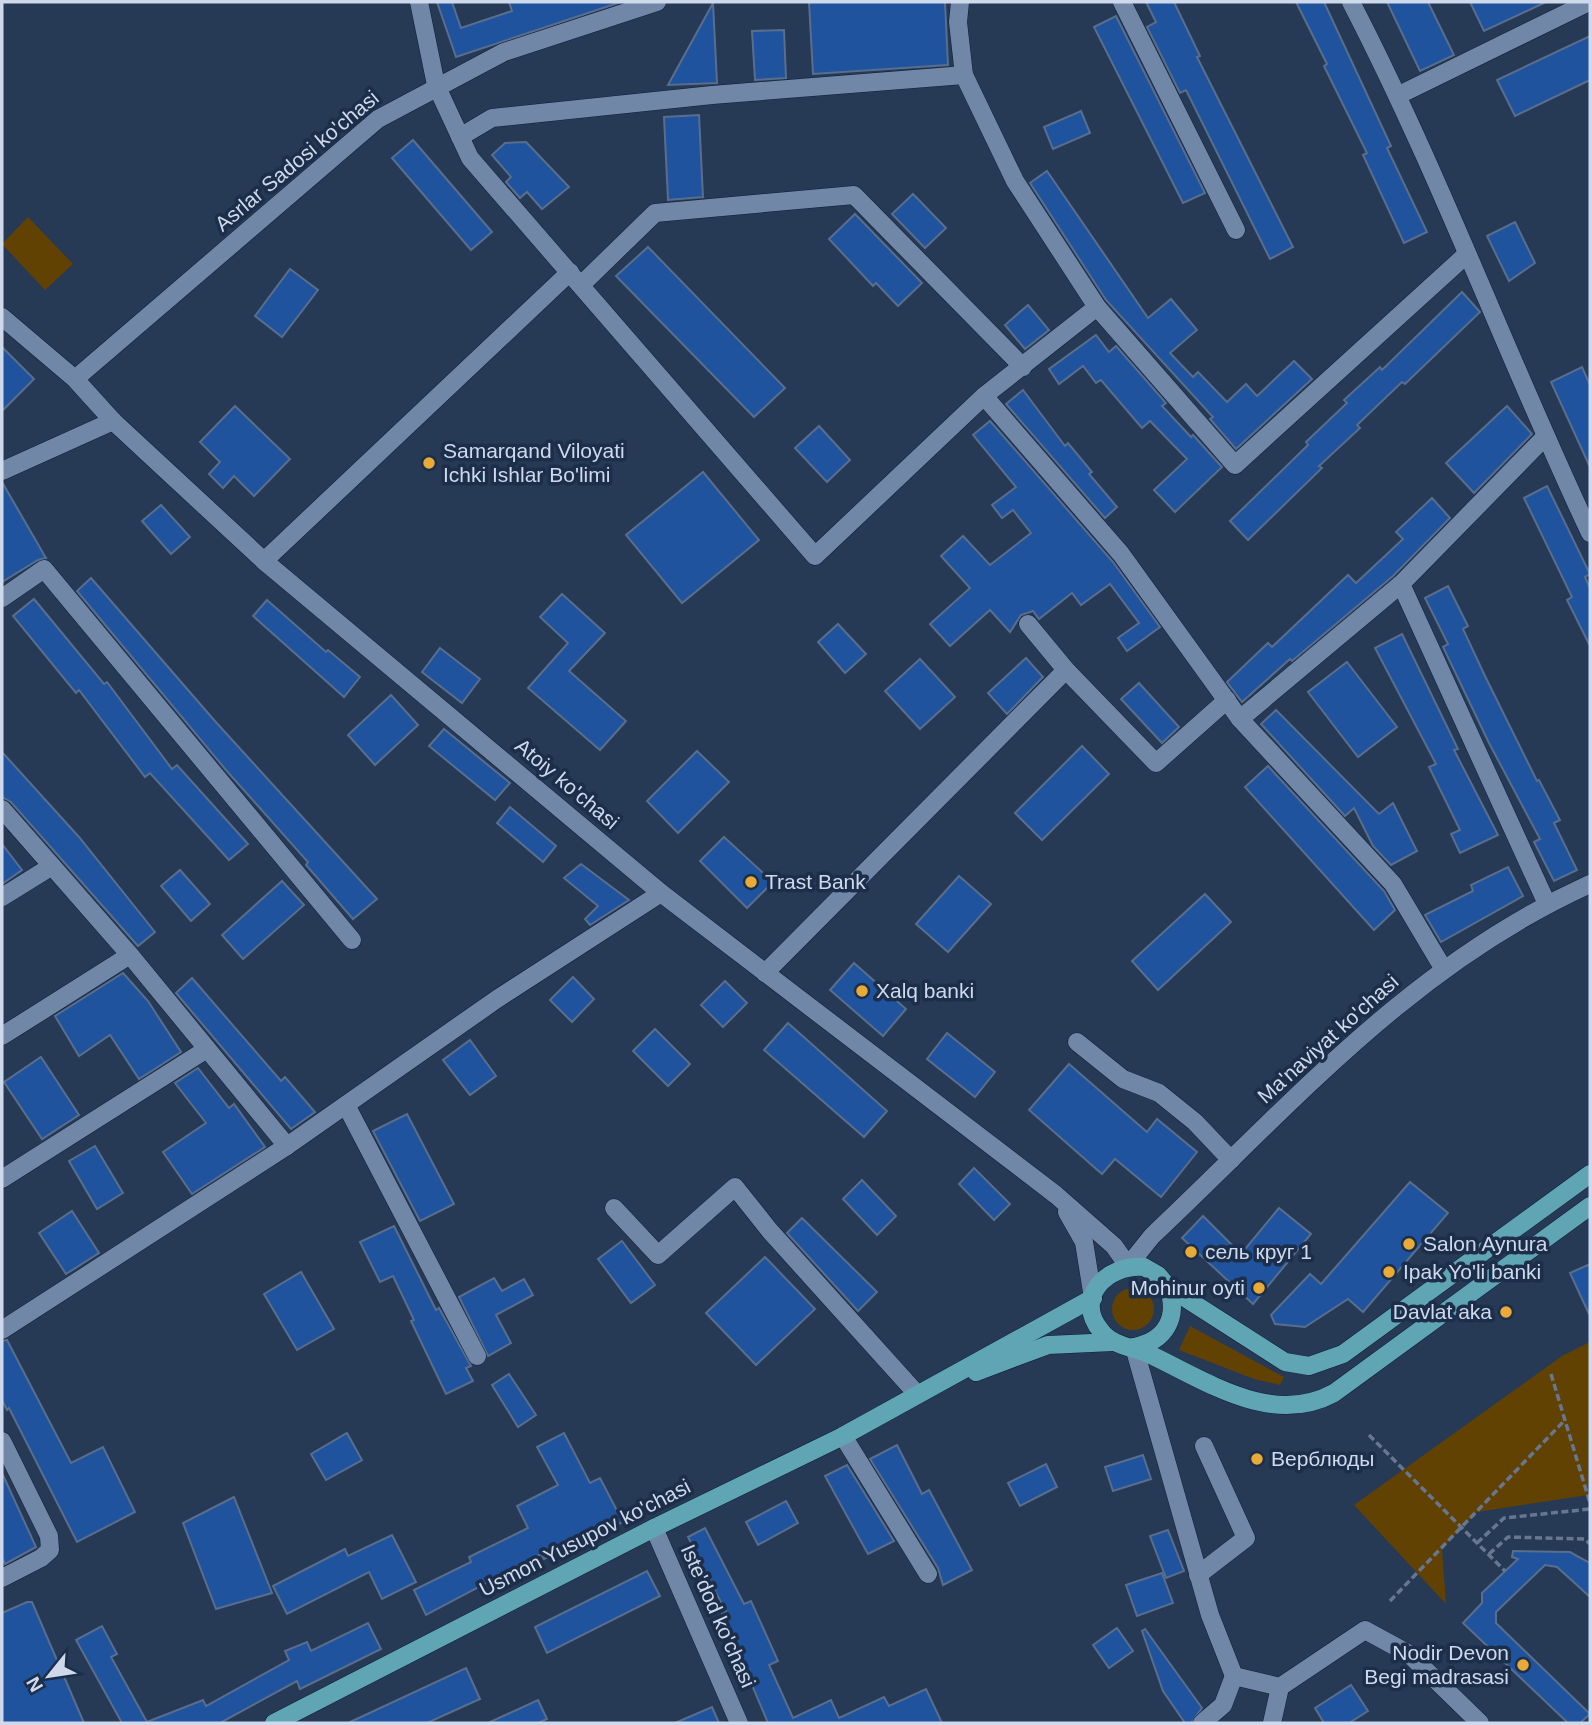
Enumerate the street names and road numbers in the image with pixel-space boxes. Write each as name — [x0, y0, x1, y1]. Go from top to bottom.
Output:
street label: Asrlar Sadosi ko'chasi — [210, 86, 383, 236]
street label: Atoiy ko'chasi — [511, 734, 624, 833]
street label: Ma'naviyat ko'chasi — [1253, 970, 1403, 1108]
street label: Usmon Yusupov ko'chasi — [475, 1474, 694, 1601]
street label: Iste'dod ko'chasi — [677, 1541, 760, 1691]

